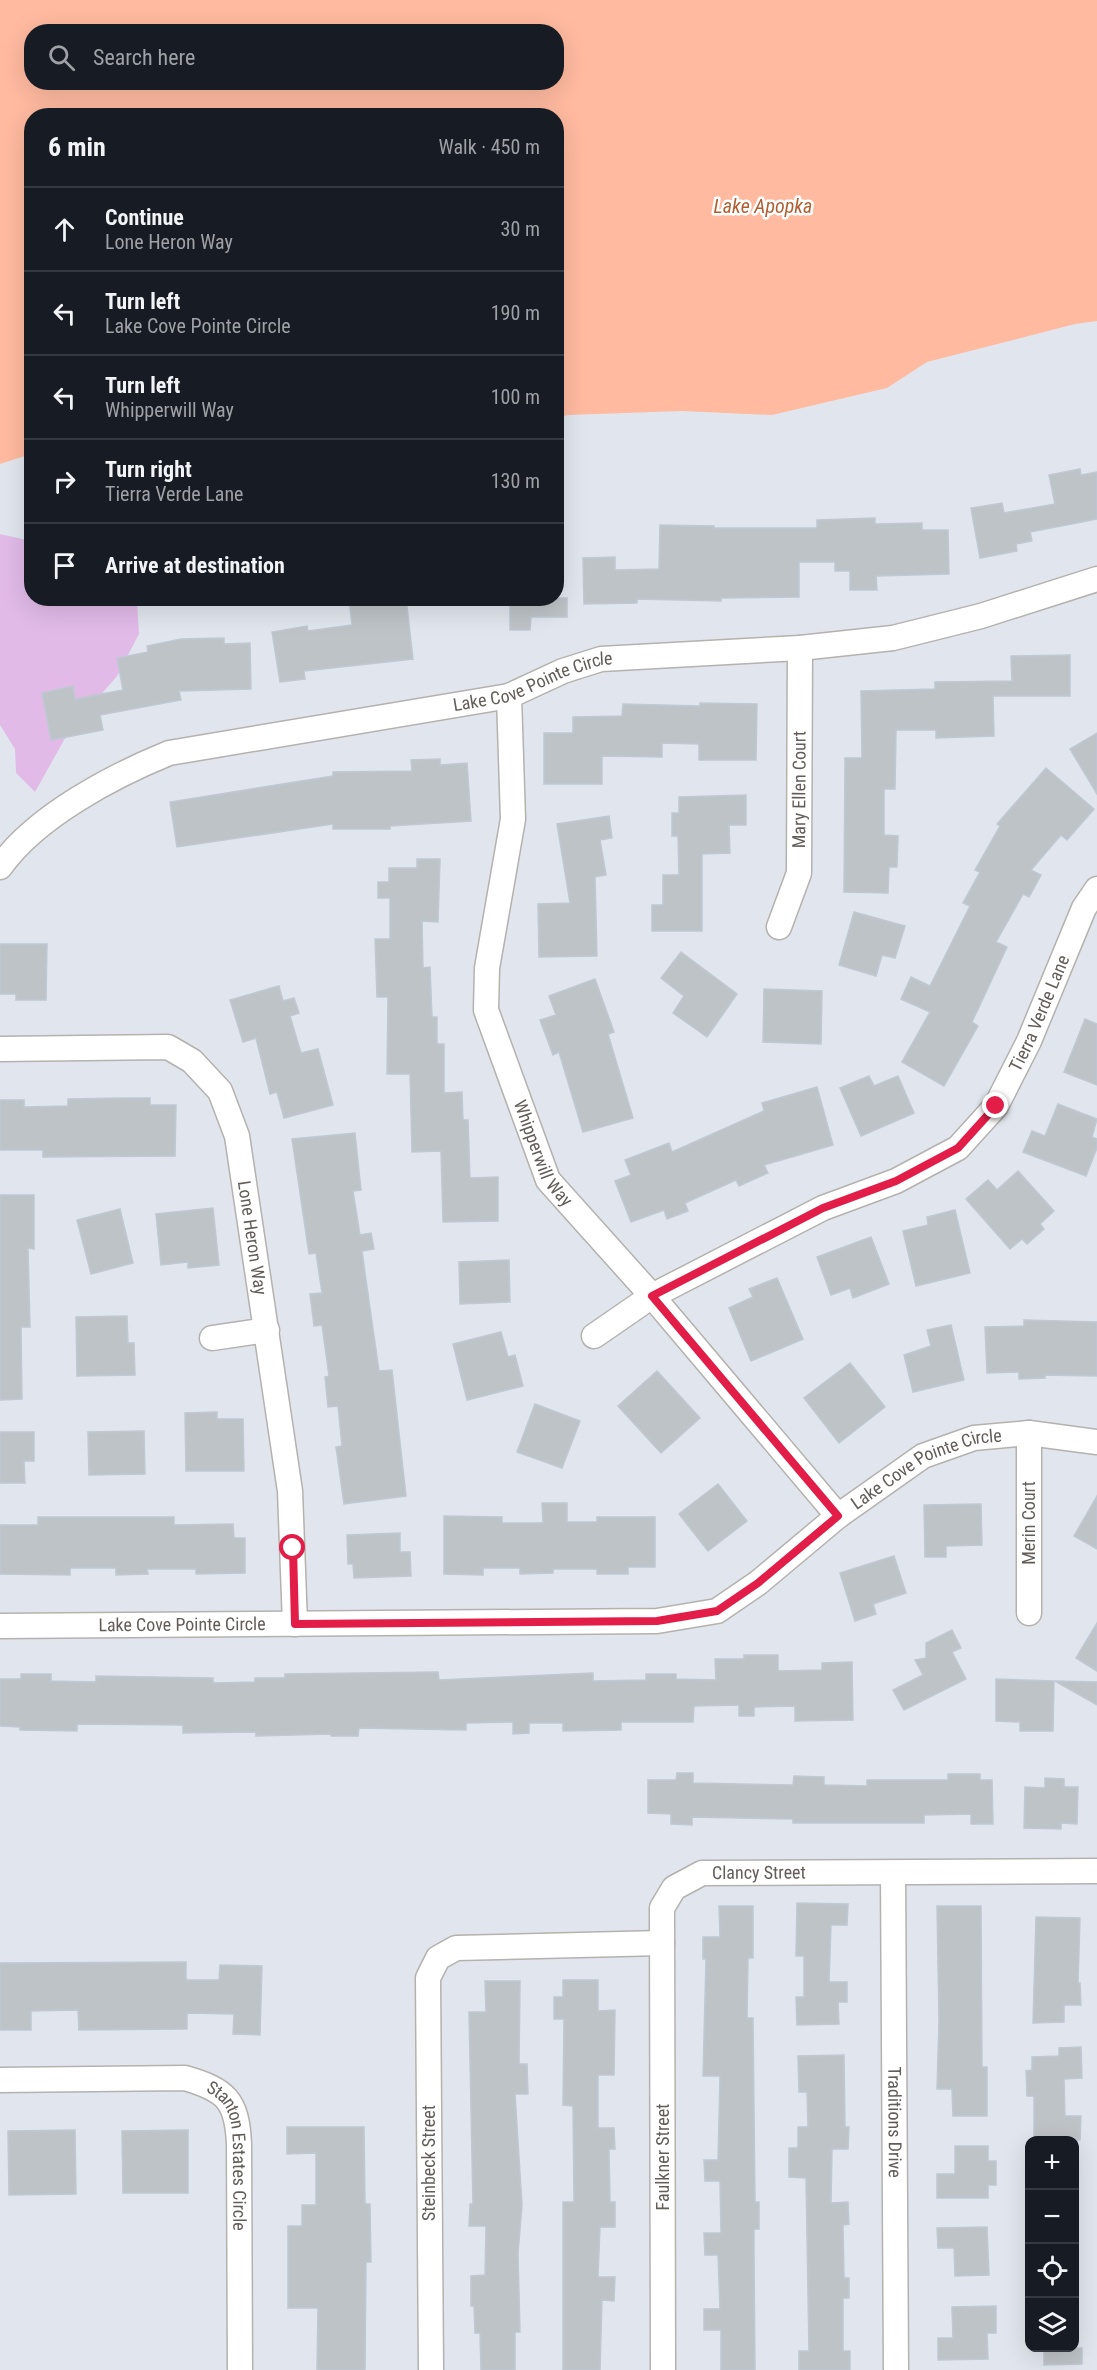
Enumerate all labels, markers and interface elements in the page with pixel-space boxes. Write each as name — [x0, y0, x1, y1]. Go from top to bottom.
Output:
search box — [24, 24, 564, 90]
icon: search — [45, 41, 78, 74]
text: Search here — [93, 45, 195, 70]
text: 6 min — [48, 132, 106, 162]
text: Walk · 450 m — [439, 135, 540, 159]
water label: Lake Apopka — [714, 194, 812, 218]
text: Continue — [105, 205, 184, 230]
icon: ahead — [48, 213, 81, 246]
text: 30 m — [501, 217, 540, 241]
text: Lone Heron Way — [105, 230, 233, 254]
text: Turn left — [105, 289, 180, 314]
icon: left — [48, 297, 81, 330]
text: 190 m — [491, 301, 540, 325]
text: Lake Cove Pointe Circle — [105, 314, 291, 338]
text: Turn left — [105, 373, 180, 398]
icon: left — [48, 381, 81, 414]
text: 100 m — [491, 385, 540, 409]
text: Whipperwill Way — [105, 398, 234, 422]
text: Turn right — [105, 457, 192, 482]
icon: right — [48, 465, 81, 498]
text: 130 m — [491, 469, 540, 493]
text: Tierra Verde Lane — [105, 482, 243, 506]
icon: arrive — [48, 549, 81, 582]
text: Arrive at destination — [105, 553, 285, 578]
street label: Lake Cove Pointe Circle — [451, 647, 613, 715]
street label: Mary Ellen Court — [788, 731, 810, 848]
street label: Tierra Verde Lane — [1004, 952, 1073, 1075]
route end — [982, 1092, 1008, 1118]
street label: Whipperwill Way — [510, 1097, 578, 1211]
street label: Lone Heron Way — [234, 1179, 272, 1297]
street label: Lake Cove Pointe Circle — [847, 1425, 1002, 1513]
street label: Merin Court — [1018, 1481, 1039, 1565]
route start — [279, 1534, 305, 1560]
street label: Lake Cove Pointe Circle — [98, 1613, 266, 1635]
street label: Clancy Street — [712, 1861, 806, 1883]
street label: Traditions Drive — [884, 2066, 906, 2178]
street label: Stanton Estates Circle — [204, 2076, 250, 2231]
street label: Faulkner Street — [652, 2104, 673, 2210]
street label: Steinbeck Street — [418, 2105, 439, 2221]
map controls — [1025, 2136, 1079, 2352]
button: + — [1025, 2136, 1079, 2190]
button: − — [1025, 2190, 1079, 2244]
button: locate — [1025, 2244, 1079, 2298]
button: layers — [1025, 2298, 1079, 2352]

